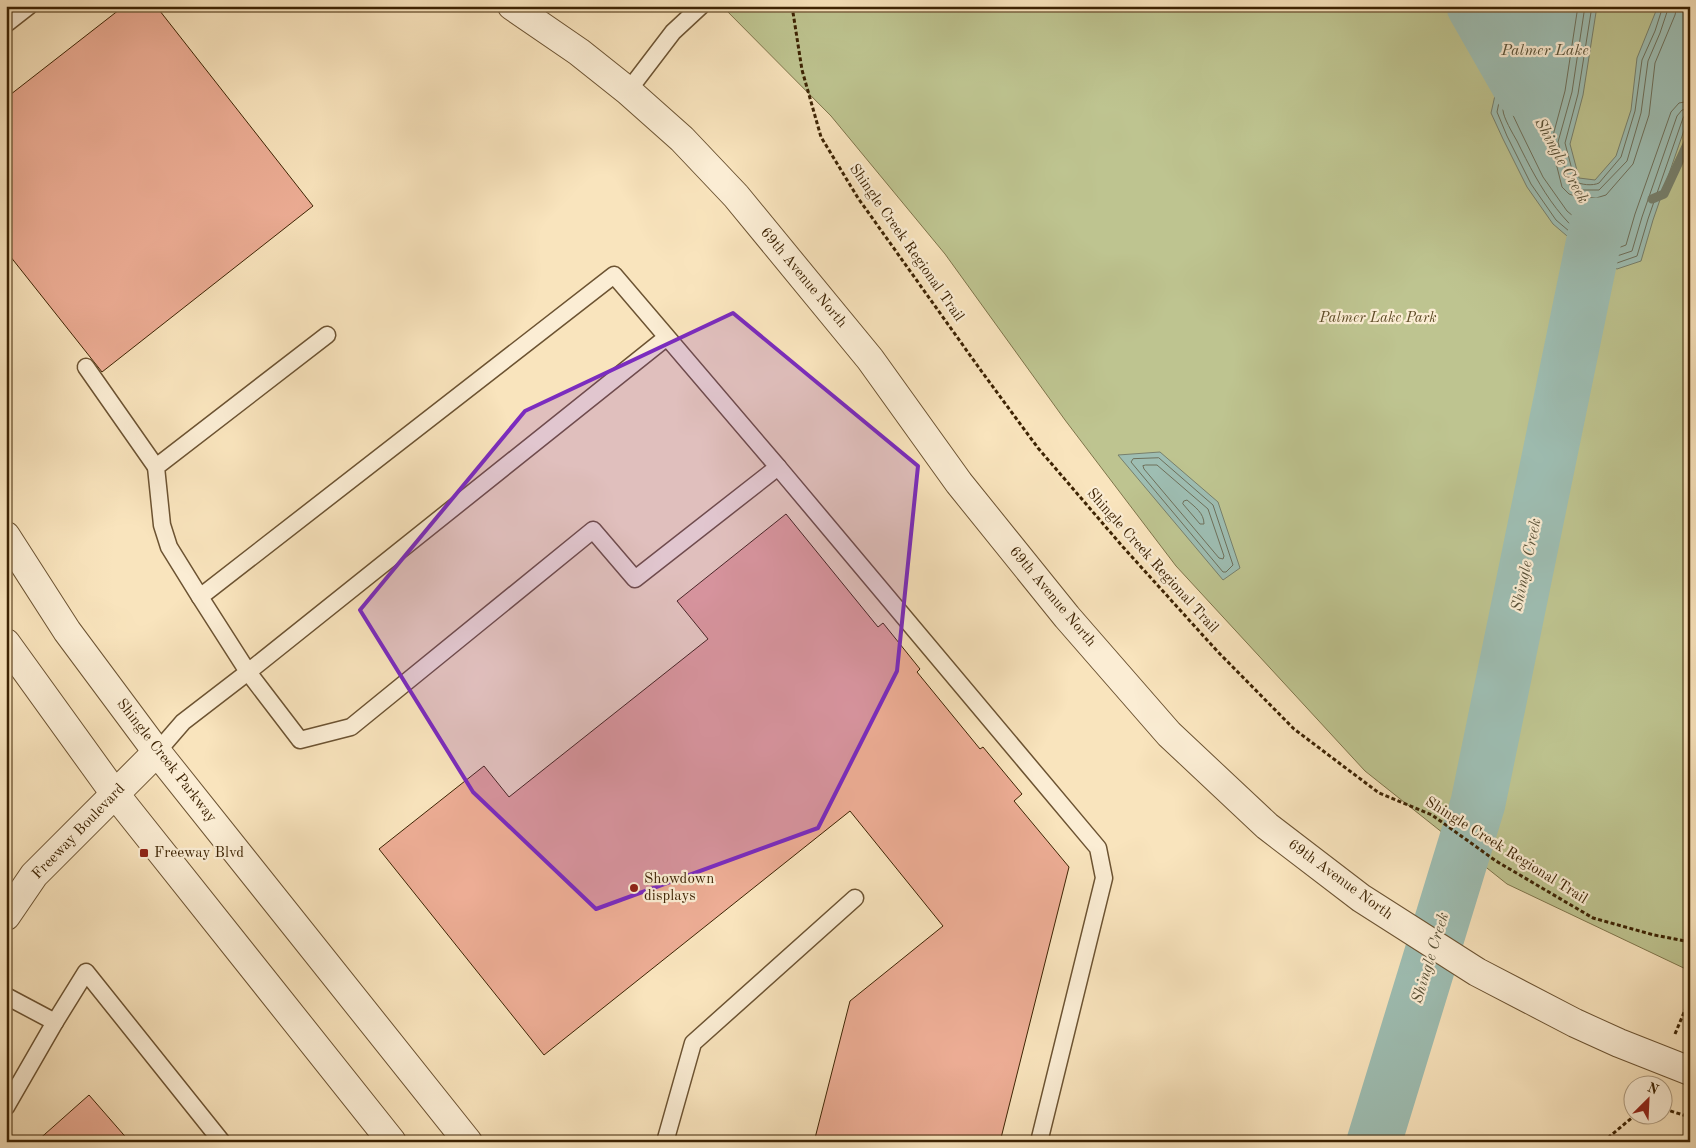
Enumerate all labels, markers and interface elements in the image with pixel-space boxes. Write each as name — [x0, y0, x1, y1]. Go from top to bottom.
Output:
water label: Palmer Lake — [1500, 43, 1589, 59]
water label: Shingle Creek — [1531, 116, 1591, 206]
street label: Shingle Creek Regional Trail — [846, 162, 966, 324]
street label: 69th Avenue North — [757, 225, 849, 331]
park label: Palmer Lake Park — [1318, 311, 1437, 326]
street label: Shingle Creek Regional Trail — [1083, 486, 1221, 636]
water label: Shingle Creek — [1509, 517, 1545, 613]
street label: 69th Avenue North — [1006, 544, 1098, 650]
street label: Shingle Creek Parkway — [113, 696, 219, 826]
street label: Freeway Boulevard — [30, 781, 128, 883]
street label: Shingle Creek Regional Trail — [1422, 795, 1590, 907]
street label: 69th Avenue North — [1285, 837, 1395, 923]
place label: Freeway Blvd — [154, 846, 244, 861]
marker: Freeway Blvd — [138, 847, 150, 859]
place label: Showdown displays — [644, 872, 714, 904]
marker: Showdown displays — [628, 882, 640, 894]
water label: Shingle Creek — [1410, 910, 1453, 1006]
north arrow — [1624, 1076, 1674, 1126]
text: N — [1645, 1080, 1661, 1098]

